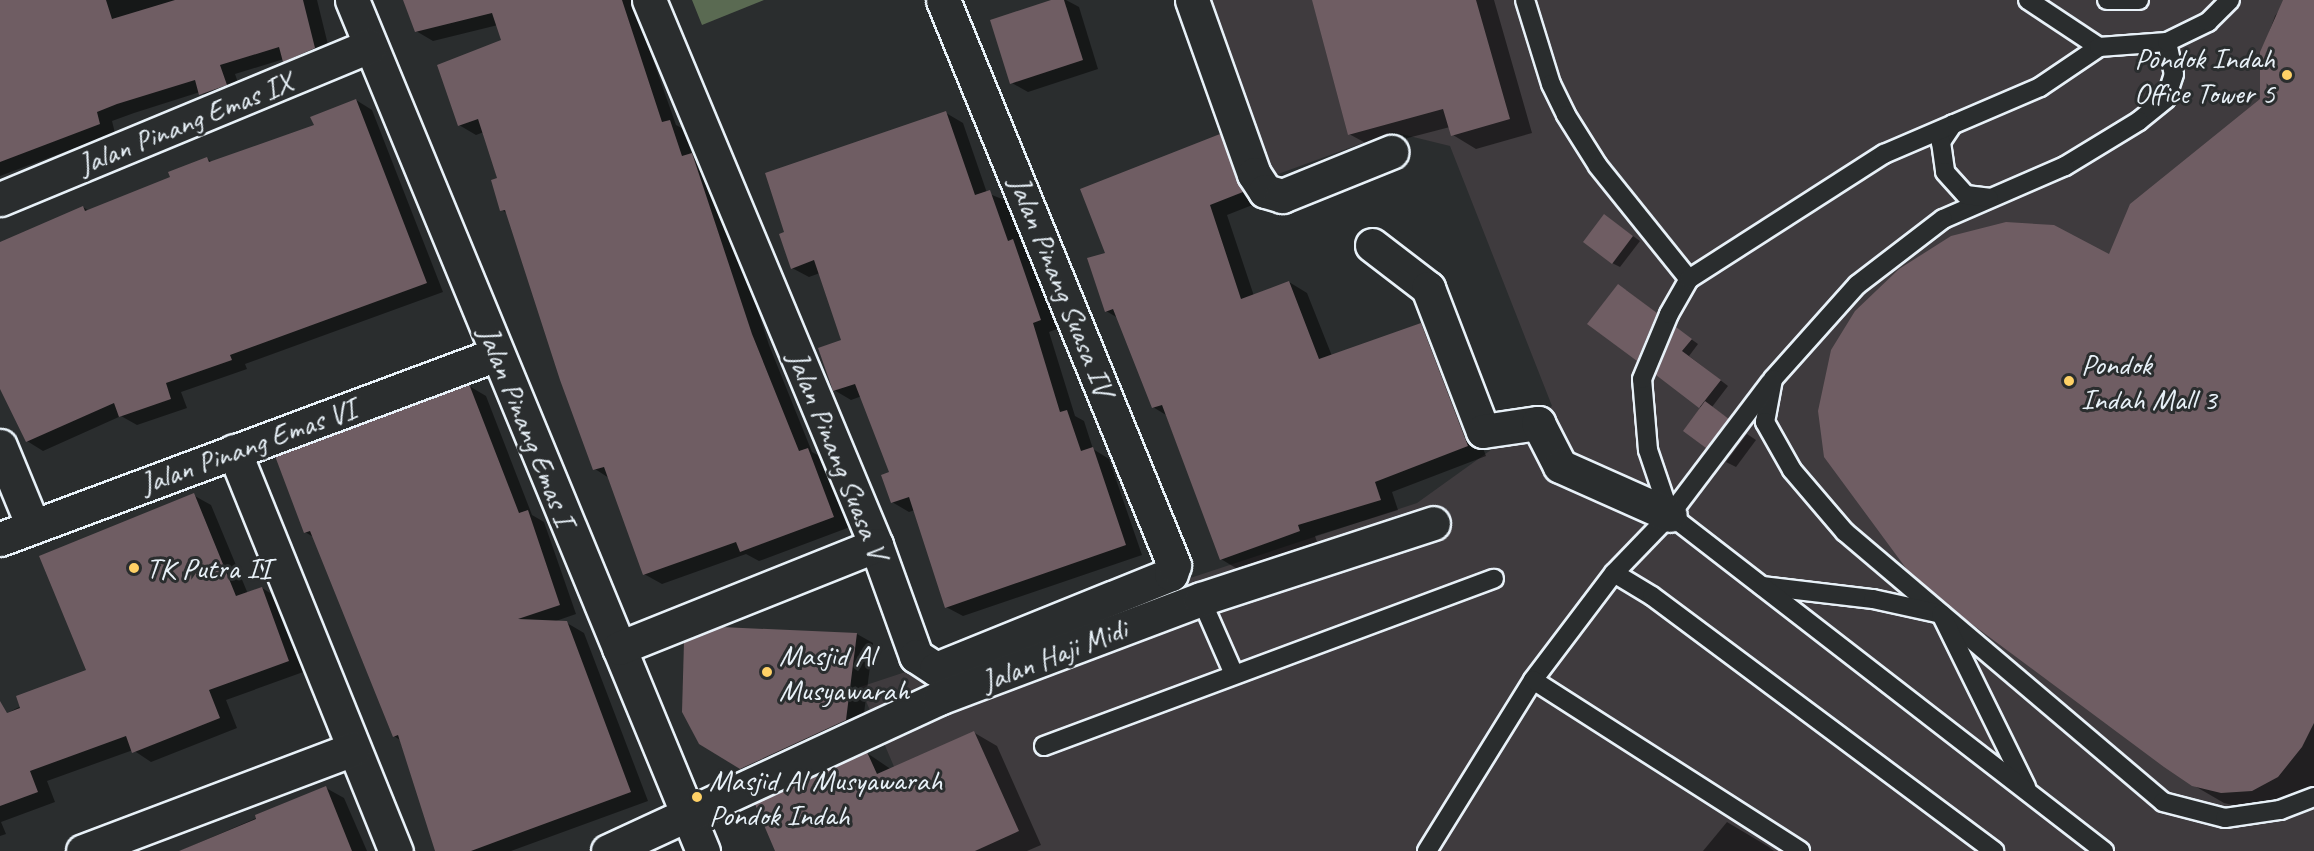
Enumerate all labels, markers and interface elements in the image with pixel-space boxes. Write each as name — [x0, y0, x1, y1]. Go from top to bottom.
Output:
place label: Pondok Indah Office Tower 5 — [2134, 40, 2275, 110]
street label: Jalan Pinang Emas IX — [73, 64, 297, 182]
marker: Pondok Indah Office Tower 5 — [2280, 68, 2294, 82]
street label: Jalan Pinang Suasa IV — [1002, 172, 1122, 400]
street label: Jalan Pinang Emas I — [471, 321, 583, 531]
place label: Pondok Indah Mall 3 — [2081, 346, 2218, 416]
street label: Jalan Pinang Suasa V — [780, 347, 896, 563]
marker: Pondok Indah Mall 3 — [2062, 374, 2076, 388]
street label: Jalan Pinang Emas VI — [135, 390, 361, 502]
place label: TK Putra II — [146, 550, 271, 586]
marker: TK Putra II — [127, 561, 141, 575]
street label: Jalan Haji Midi — [976, 611, 1132, 699]
place label: Masjid Al Musyawarah — [779, 637, 909, 708]
marker: Masjid Al Musyawarah — [760, 665, 774, 679]
place label: Masjid Al Musyawarah Pondok Indah — [709, 762, 942, 832]
marker: Masjid Al Musyawarah Pondok Indah — [690, 790, 704, 804]

